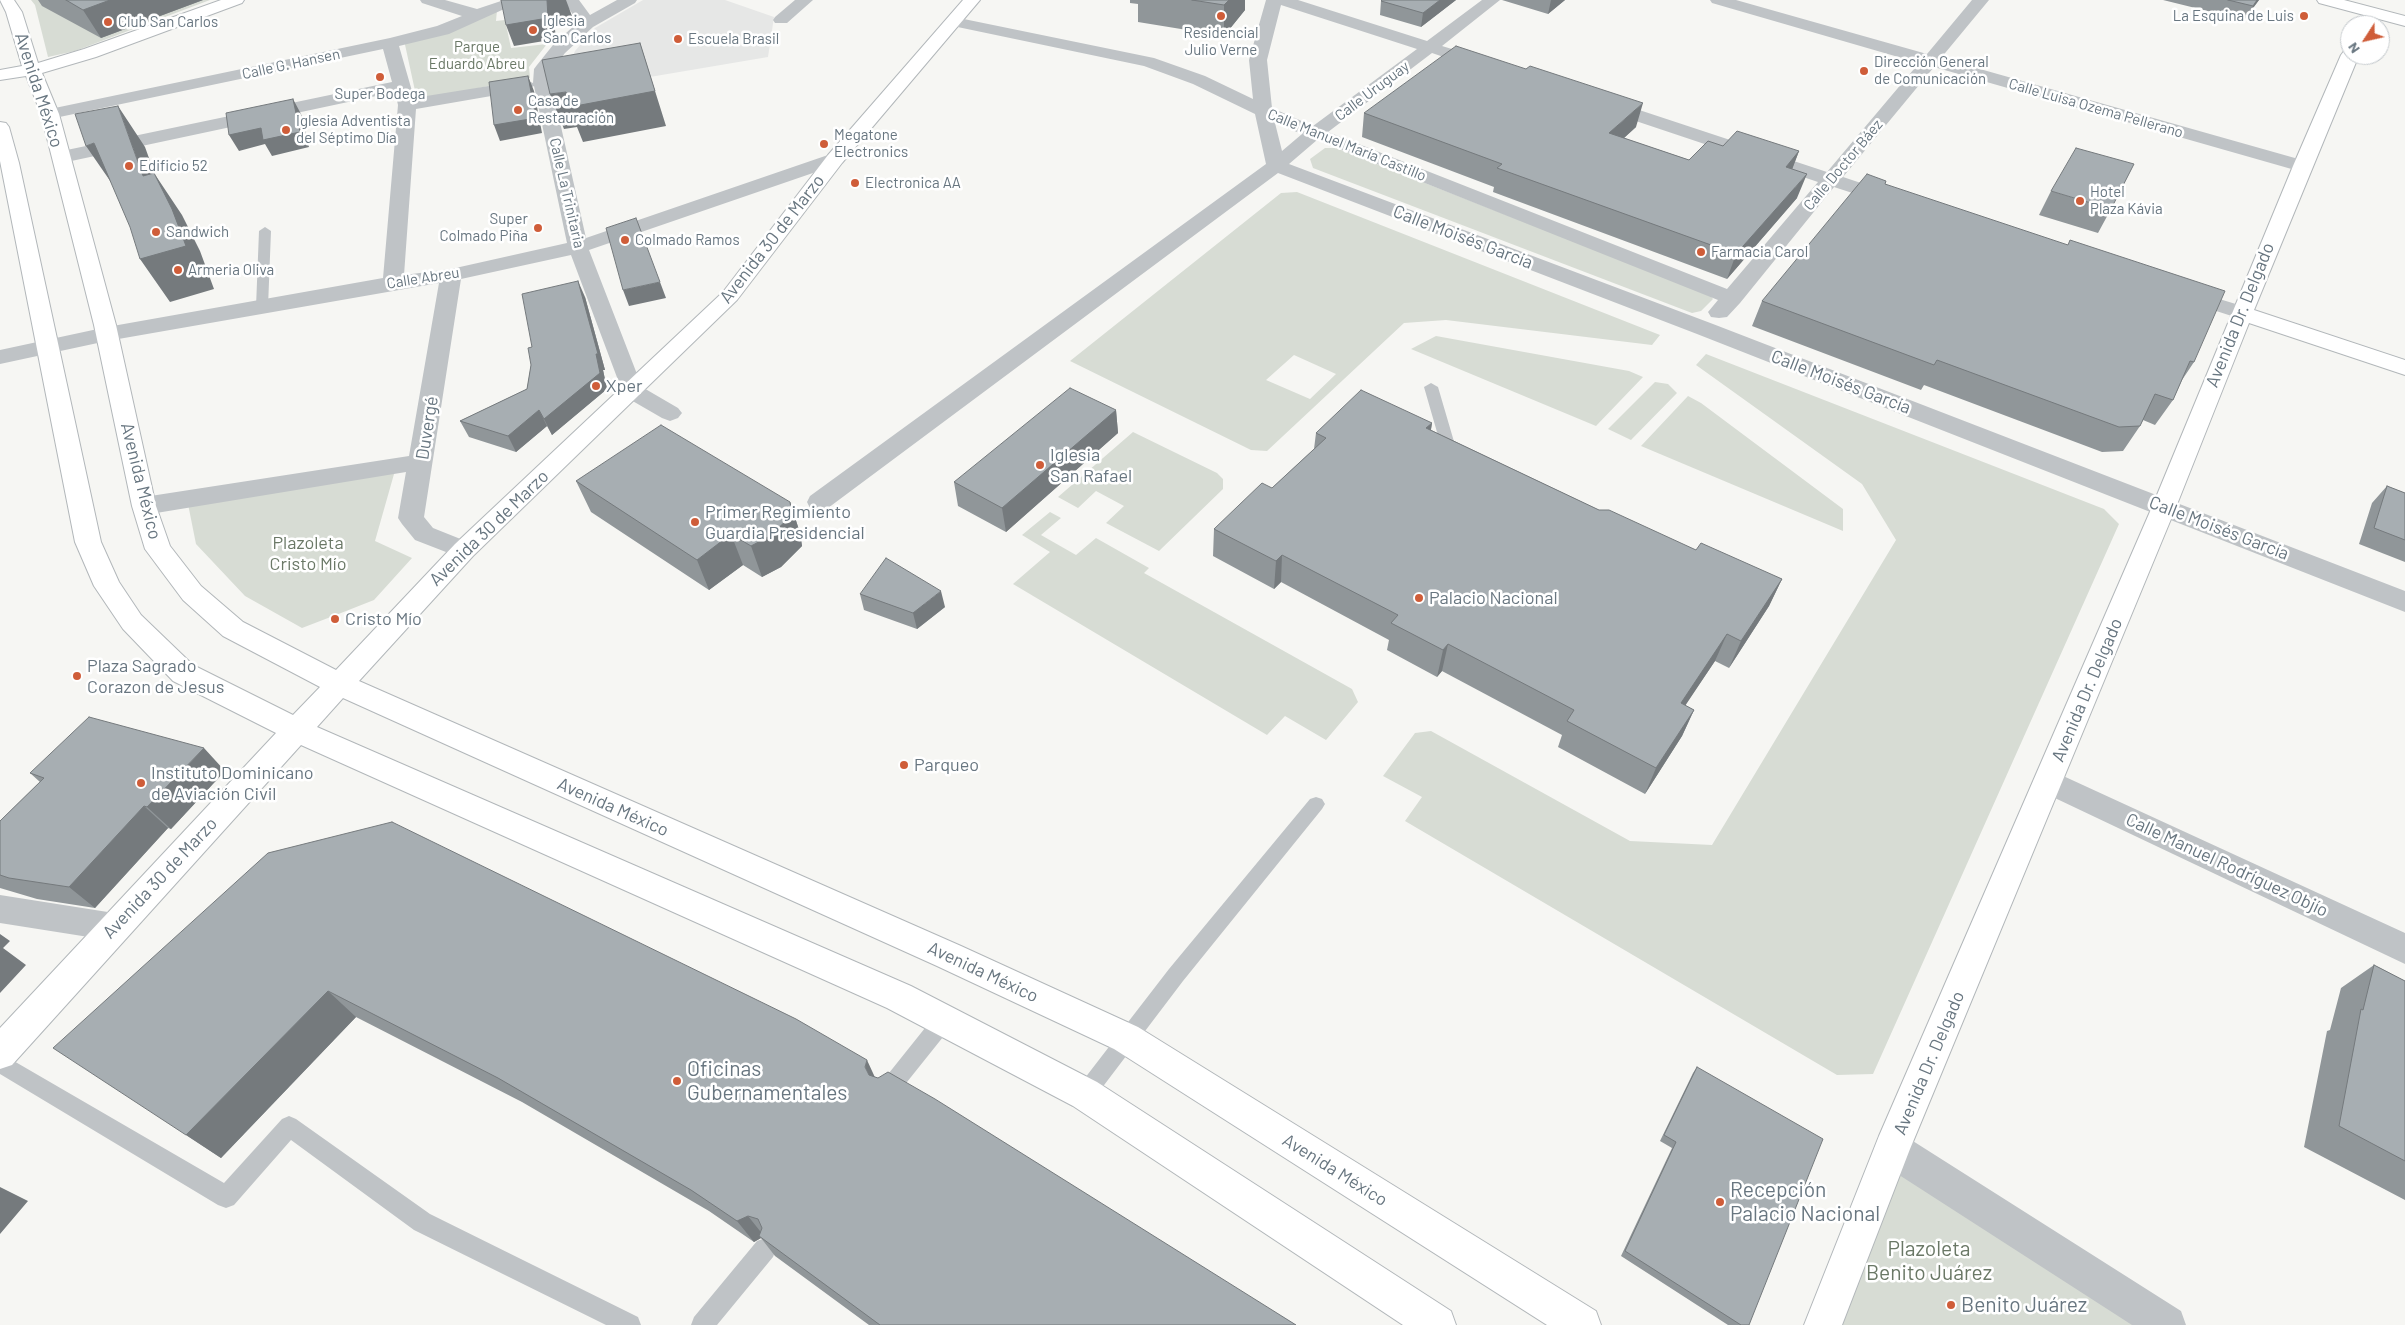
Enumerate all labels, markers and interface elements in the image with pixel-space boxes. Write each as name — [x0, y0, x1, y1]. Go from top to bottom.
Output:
place label: La Esquina de Luis — [2173, 7, 2294, 25]
marker: Residencial Julio Verne — [1215, 10, 1227, 22]
marker: La Esquina de Luis — [2298, 10, 2310, 22]
place label: Iglesia San Carlos — [543, 12, 611, 47]
place label: Club San Carlos — [118, 13, 218, 31]
north arrow — [2340, 15, 2390, 65]
marker: Club San Carlos — [102, 16, 114, 28]
marker: Iglesia San Carlos — [527, 24, 539, 36]
place label: Residencial Julio Verne — [1184, 24, 1258, 59]
street label: Avenida México — [10, 30, 68, 150]
place label: Escuela Brasil — [688, 30, 779, 48]
marker: Escuela Brasil — [672, 33, 684, 45]
park label: Parque Eduardo Abreu — [429, 38, 525, 73]
text: N — [2343, 40, 2363, 57]
street label: Calle G. Hansen — [240, 45, 342, 83]
place label: Dirección General de Comunicación — [1874, 53, 1989, 88]
street label: Calle Uruguay — [1331, 57, 1413, 125]
marker: Dirección General de Comunicación — [1858, 65, 1870, 77]
marker: Super Bodega — [374, 71, 386, 83]
street label: Calle Luisa Ozema Pellerano — [2007, 74, 2185, 142]
place label: Super Bodega — [335, 85, 425, 103]
place label: Casa de Restauración — [528, 92, 614, 127]
marker: Casa de Restauración — [512, 104, 524, 116]
street label: Calle Manuel María Castillo — [1265, 105, 1429, 185]
place label: Iglesia Adventista del Séptimo Día — [296, 112, 411, 147]
street label: Calle Doctor Báez — [1800, 116, 1886, 214]
marker: Iglesia Adventista del Séptimo Día — [280, 124, 292, 136]
place label: Megatone Electronics — [834, 126, 908, 161]
street label: Calle La Trinitaria — [546, 136, 588, 250]
marker: Megatone Electronics — [818, 138, 830, 150]
place label: Edificio 52 — [139, 157, 208, 175]
marker: Edificio 52 — [123, 160, 135, 172]
street label: Avenida 30 de Marzo — [715, 170, 829, 308]
place label: Electronica AA — [865, 174, 961, 192]
marker: Electronica AA — [849, 177, 861, 189]
place label: Hotel Plaza Kávia — [2090, 183, 2163, 218]
marker: Hotel Plaza Kávia — [2074, 195, 2086, 207]
street label: Calle Moisés García — [1390, 200, 1536, 274]
place label: Super Colmado Piña — [439, 210, 528, 245]
marker: Super Colmado Piña — [532, 222, 544, 234]
place label: Sandwich — [166, 223, 229, 241]
marker: Sandwich — [150, 226, 162, 238]
place label: Colmado Ramos — [635, 231, 740, 249]
marker: Colmado Ramos — [619, 234, 631, 246]
street label: Avenida Dr. Delgado — [2201, 239, 2279, 391]
place label: Farmacia Carol — [1711, 243, 1808, 261]
marker: Farmacia Carol — [1695, 246, 1707, 258]
place label: Armeria Oliva — [188, 261, 274, 279]
street label: Calle Abreu — [385, 263, 461, 293]
marker: Armeria Oliva — [172, 264, 184, 276]
street label: Calle Moisés García — [1768, 345, 1914, 419]
place label: Xper — [606, 375, 643, 397]
marker: Xper — [590, 380, 602, 392]
street label: Duvergé — [411, 395, 443, 461]
street label: Avenida México — [116, 420, 166, 542]
place label: Iglesia San Rafael — [1050, 444, 1132, 486]
marker: Iglesia San Rafael — [1034, 459, 1046, 471]
street label: Avenida 30 de Marzo — [425, 465, 553, 591]
street label: Calle Moisés García — [2146, 491, 2292, 565]
place label: Primer Regimiento Guardia Presidencial — [705, 501, 865, 544]
marker: Primer Regimiento Guardia Presidencial — [689, 516, 701, 528]
park label: Plazoleta Cristo Mío — [270, 532, 346, 574]
place label: Palacio Nacional — [1429, 587, 1558, 609]
marker: Palacio Nacional — [1413, 592, 1425, 604]
place label: Cristo Mío — [345, 608, 422, 630]
marker: Cristo Mío — [329, 613, 341, 625]
street label: Avenida Dr. Delgado — [2047, 615, 2127, 765]
place label: Plaza Sagrado Corazon de Jesus — [87, 655, 224, 698]
marker: Plaza Sagrado Corazon de Jesus — [71, 670, 83, 682]
place label: Parqueo — [914, 754, 979, 776]
marker: Parqueo — [898, 759, 910, 771]
place label: Instituto Dominicano de Aviación Civil — [151, 762, 314, 804]
street label: Avenida México — [554, 773, 672, 841]
marker: Instituto Dominicano de Aviación Civil — [135, 777, 147, 789]
street label: Calle Manuel Rodríguez Objío — [2122, 809, 2332, 921]
street label: Avenida 30 de Marzo — [98, 813, 222, 943]
street label: Avenida México — [924, 937, 1042, 1007]
street label: Avenida Dr. Delgado — [1889, 988, 1969, 1138]
place label: Oficinas Gubernamentales — [687, 1056, 847, 1106]
marker: Oficinas Gubernamentales — [671, 1075, 683, 1087]
street label: Avenida México — [1279, 1129, 1391, 1211]
place label: Recepción Palacio Nacional — [1730, 1177, 1880, 1227]
marker: Recepción Palacio Nacional — [1714, 1196, 1726, 1208]
park label: Plazoleta Benito Juárez — [1866, 1236, 1992, 1286]
place label: Benito Juárez — [1961, 1292, 2087, 1318]
marker: Benito Juárez — [1945, 1299, 1957, 1311]

